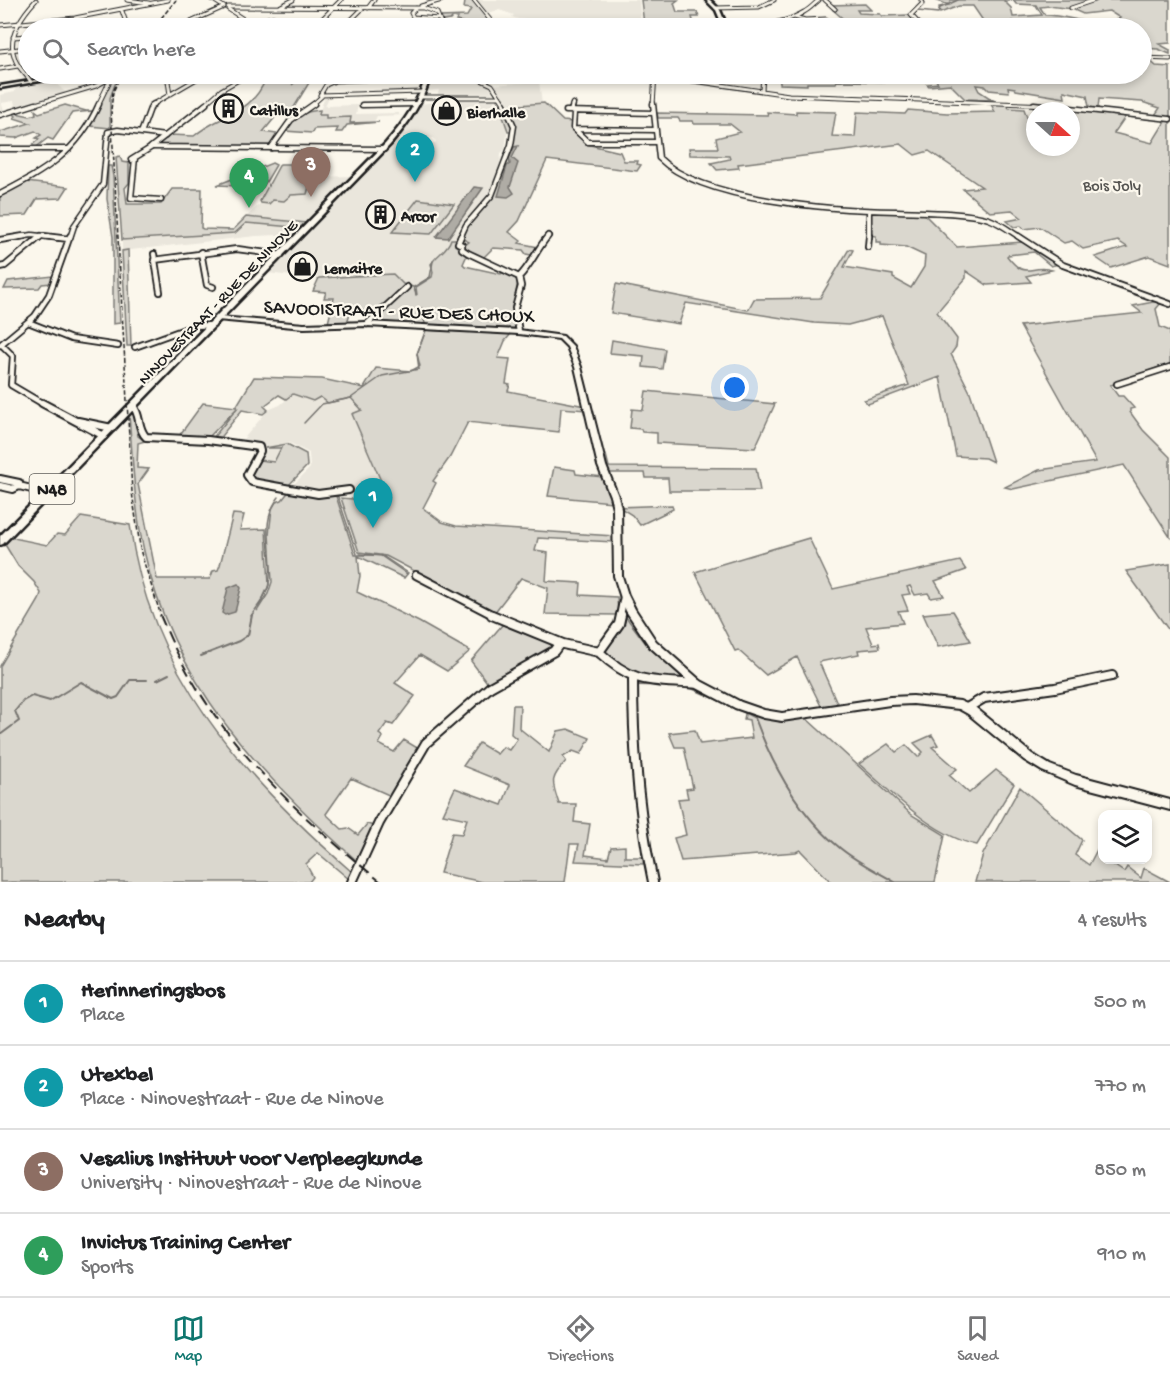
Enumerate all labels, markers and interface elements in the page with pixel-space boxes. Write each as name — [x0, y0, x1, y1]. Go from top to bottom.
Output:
search box — [18, 18, 1152, 84]
icon: search — [39, 35, 72, 68]
text: Search here — [87, 38, 195, 64]
building icon: Catillus — [213, 93, 245, 125]
shop icon: Bierhalle — [430, 95, 462, 127]
north arrow — [1026, 102, 1080, 156]
place label: Catillus — [249, 103, 299, 122]
place label: Bierhalle — [466, 105, 526, 124]
pin: 2 — [396, 132, 434, 182]
pin: 3 — [292, 148, 330, 197]
pin: 4 — [230, 158, 268, 208]
park label: Bois Joly — [1082, 178, 1141, 197]
building icon: Arcor — [364, 199, 396, 231]
place label: Arcor — [400, 209, 438, 228]
street label: NINOVESTRAAT - RUE DE NINOVE — [136, 216, 304, 390]
shop icon: Lemaitre — [287, 251, 319, 283]
place label: Lemaitre — [324, 261, 383, 280]
street label: SAVOOISTRAAT - RUE DES CHOUX — [263, 297, 536, 330]
your location — [720, 373, 749, 402]
road number: N48 — [29, 474, 74, 504]
pin: 1 — [354, 478, 392, 528]
map controls — [1098, 810, 1152, 864]
button: layers — [1098, 810, 1152, 864]
text: Nearby — [24, 906, 105, 937]
text: 4 results — [1078, 910, 1146, 933]
text: Herinneringsbos — [81, 979, 224, 1005]
text: 1 — [39, 992, 48, 1015]
text: 500 m — [1094, 992, 1146, 1015]
text: Place — [81, 1005, 125, 1028]
text: Utexbel — [81, 1063, 153, 1089]
text: 2 — [39, 1076, 48, 1099]
text: 770 m — [1095, 1076, 1146, 1099]
text: Place · Ninovestraat - Rue de Ninove — [81, 1089, 384, 1112]
text: Vesalius Instituut voor Verpleegkunde — [81, 1147, 422, 1173]
text: 3 — [38, 1160, 49, 1183]
text: 850 m — [1094, 1160, 1146, 1183]
text: University · Ninovestraat - Rue de Ninove — [81, 1173, 421, 1196]
text: Invictus Training Center — [81, 1231, 290, 1257]
text: 4 — [39, 1244, 48, 1267]
text: 910 m — [1098, 1244, 1146, 1267]
text: Sports — [81, 1257, 133, 1280]
tab: Map — [172, 1312, 205, 1367]
tab: Directions — [548, 1312, 614, 1367]
tab: Saved — [957, 1312, 998, 1367]

